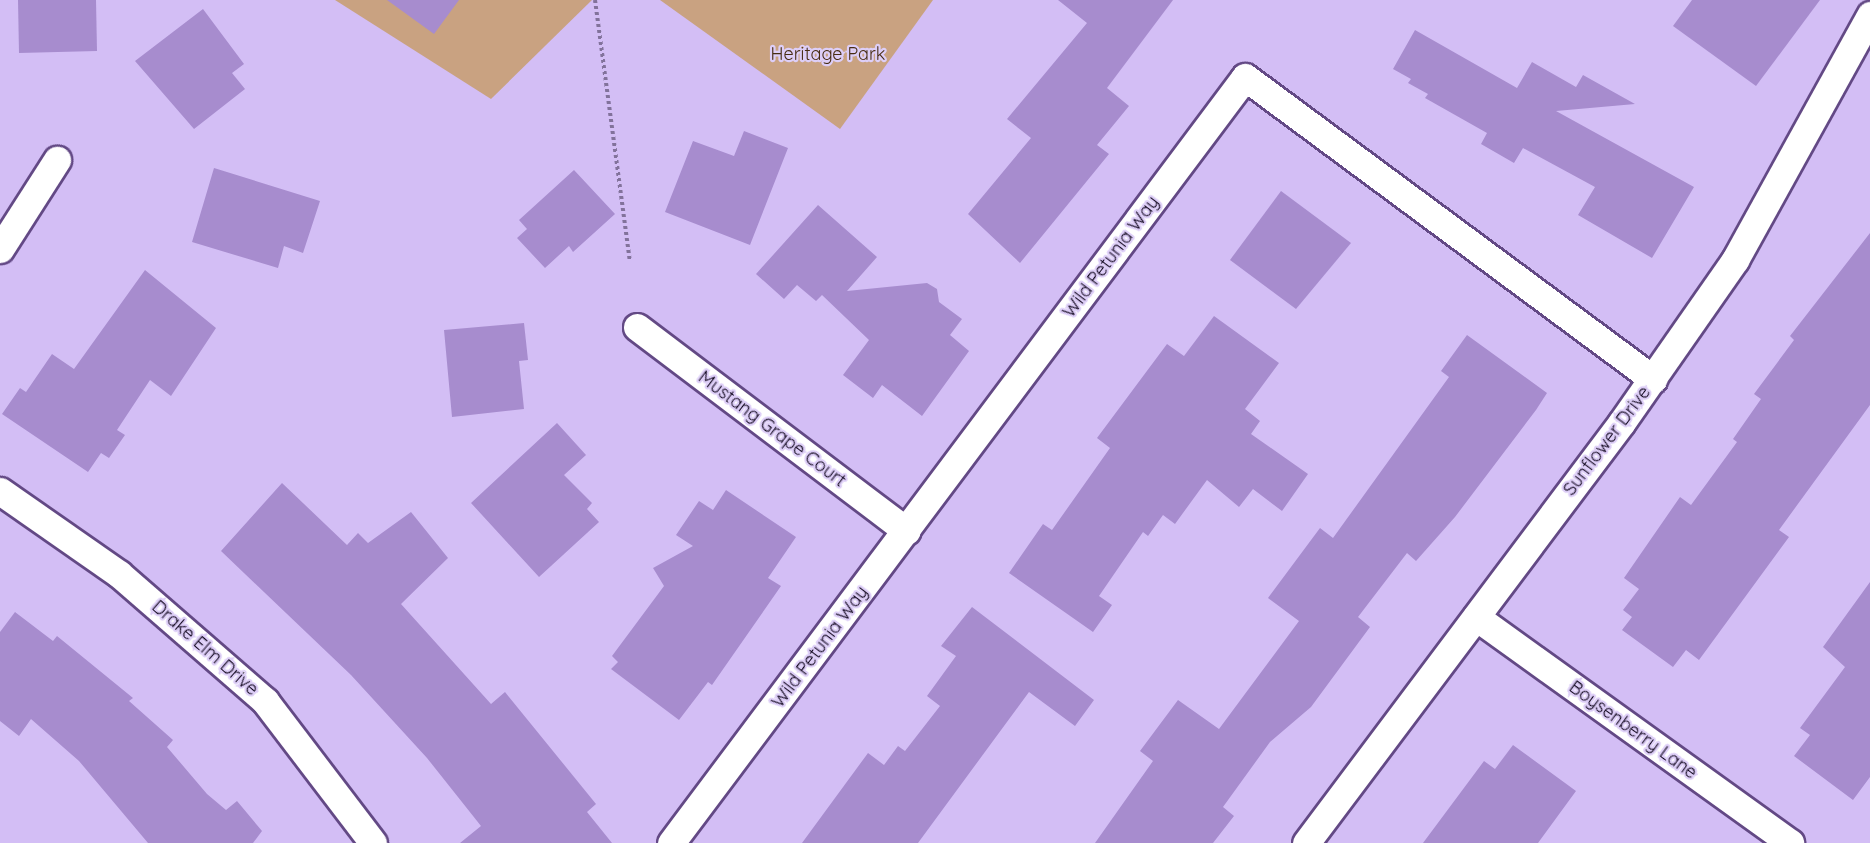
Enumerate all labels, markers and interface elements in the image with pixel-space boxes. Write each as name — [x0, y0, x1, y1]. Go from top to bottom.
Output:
park label: Heritage Park — [771, 43, 885, 65]
street label: Wild Petunia Way — [1058, 192, 1164, 322]
street label: Mustang Grape Court — [694, 366, 850, 492]
street label: Sunflower Drive — [1559, 382, 1655, 500]
street label: Wild Petunia Way — [767, 582, 873, 712]
street label: Drake Elm Drive — [147, 596, 263, 700]
street label: Boysenberry Lane — [1565, 676, 1701, 784]

